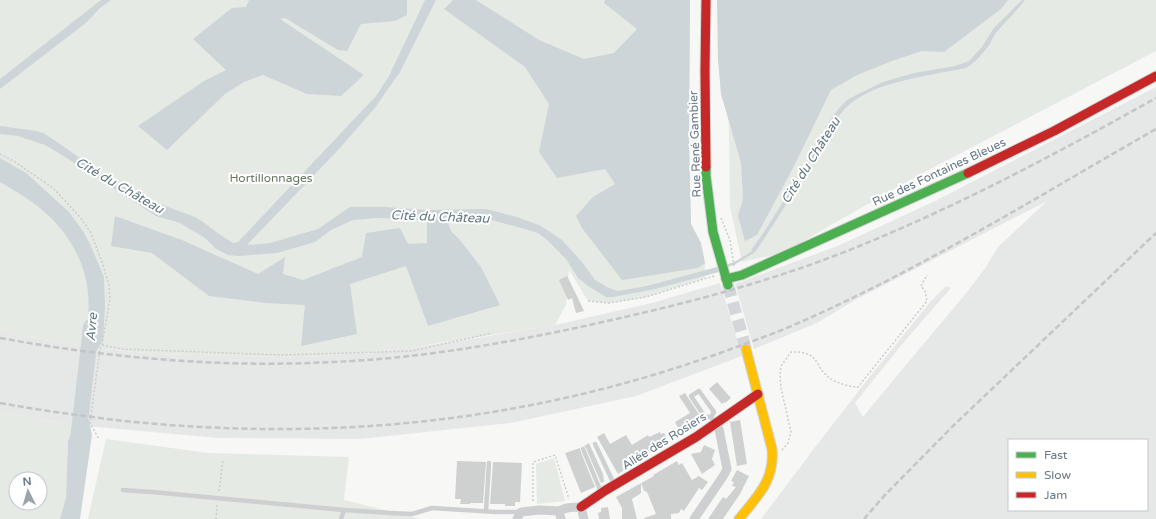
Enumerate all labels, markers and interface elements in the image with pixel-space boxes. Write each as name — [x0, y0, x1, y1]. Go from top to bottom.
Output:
street label: Rue René Gambier — [686, 90, 704, 198]
water label: Cité du Château — [778, 113, 844, 207]
street label: Rue des Fontaines Bleues — [870, 135, 1008, 209]
water label: Cité du Château — [73, 154, 167, 218]
park label: Hortillonnages — [229, 171, 313, 185]
water label: Cité du Château — [390, 207, 491, 227]
water label: Avre — [83, 312, 101, 342]
street label: Allée des Rosiers — [619, 409, 709, 473]
legend — [1008, 439, 1148, 511]
text: Fast — [1044, 448, 1068, 462]
text: Slow — [1044, 468, 1071, 482]
north arrow — [8, 471, 48, 511]
text: N — [22, 475, 32, 488]
text: Jam — [1044, 488, 1067, 502]

